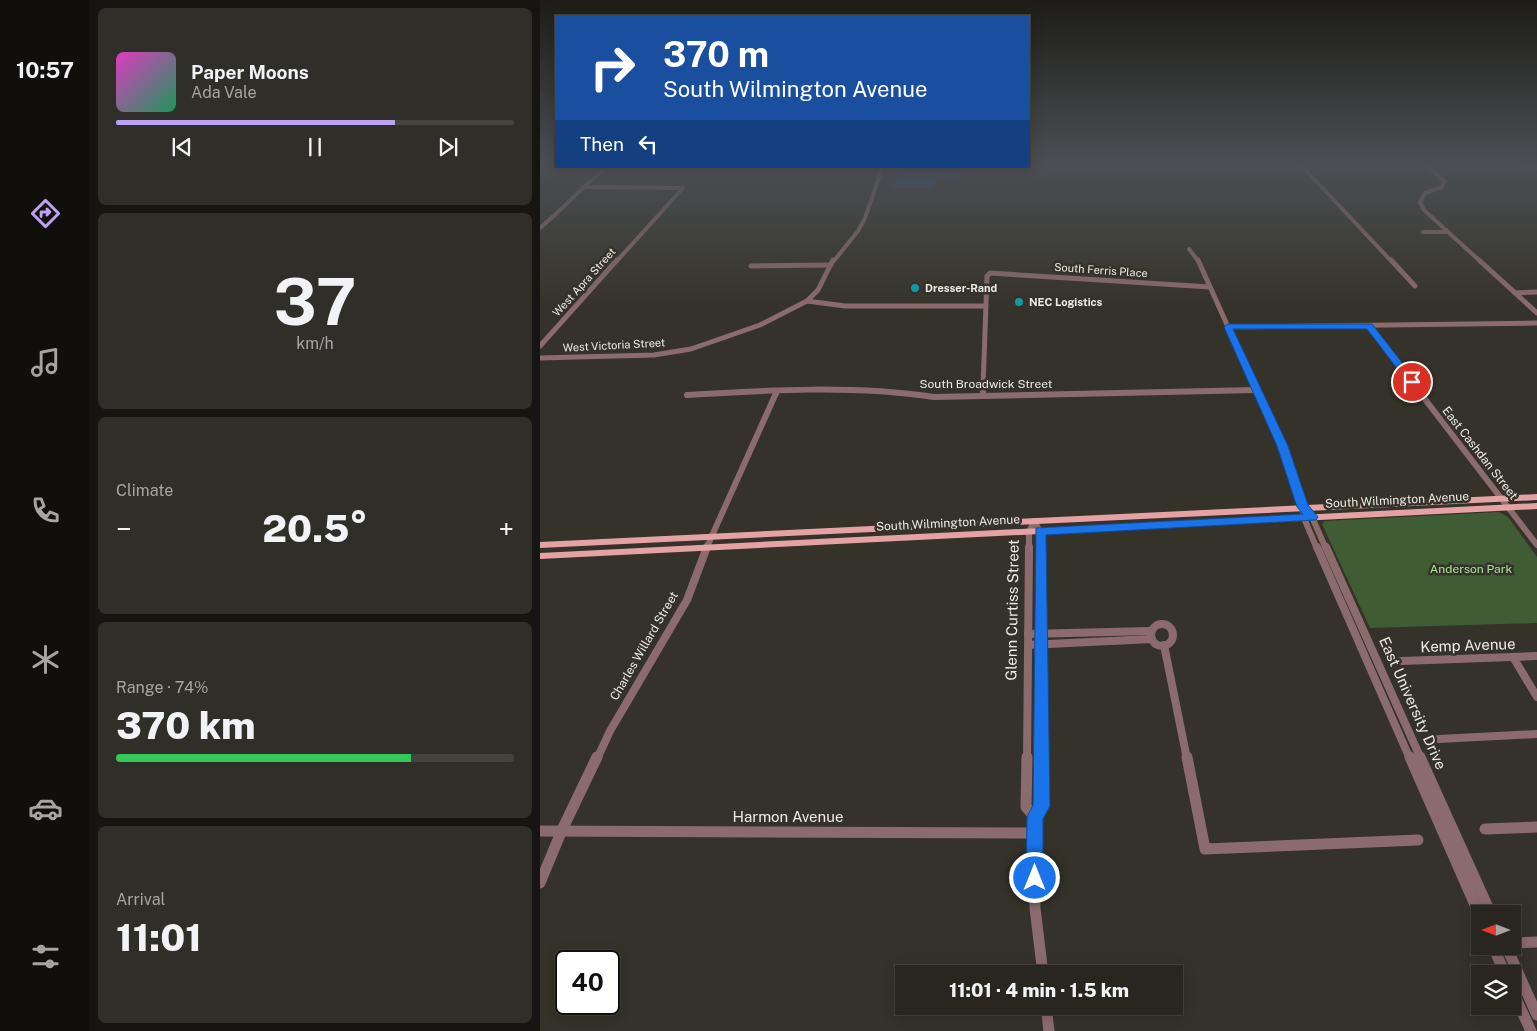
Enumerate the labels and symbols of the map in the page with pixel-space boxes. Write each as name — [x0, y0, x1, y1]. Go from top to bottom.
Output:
street label: West Apra Street — [550, 245, 618, 319]
street label: South Ferris Place — [1054, 261, 1148, 279]
marker: Dresser-Rand — [909, 282, 921, 294]
place label: Dresser-Rand — [925, 282, 997, 294]
marker: NEC Logistics — [1013, 296, 1025, 308]
place label: NEC Logistics — [1029, 296, 1103, 308]
street label: West Victoria Street — [563, 336, 665, 354]
pin — [1391, 361, 1433, 403]
street label: South Broadwick Street — [920, 377, 1053, 391]
street label: East Cashdan Street — [1439, 404, 1521, 502]
street label: South Wilmington Avenue — [1325, 489, 1470, 511]
street label: South Wilmington Avenue — [876, 512, 1021, 534]
street label: Glenn Curtiss Street — [1002, 539, 1022, 681]
park label: Anderson Park — [1430, 562, 1512, 576]
street label: Charles Willard Street — [607, 589, 681, 703]
street label: East University Drive — [1376, 634, 1450, 772]
street label: Kemp Avenue — [1420, 635, 1516, 655]
street label: Harmon Avenue — [733, 808, 843, 825]
position arrow — [1008, 851, 1060, 903]
north arrow — [1471, 905, 1521, 955]
speed limit sign: 40 — [555, 950, 620, 1015]

